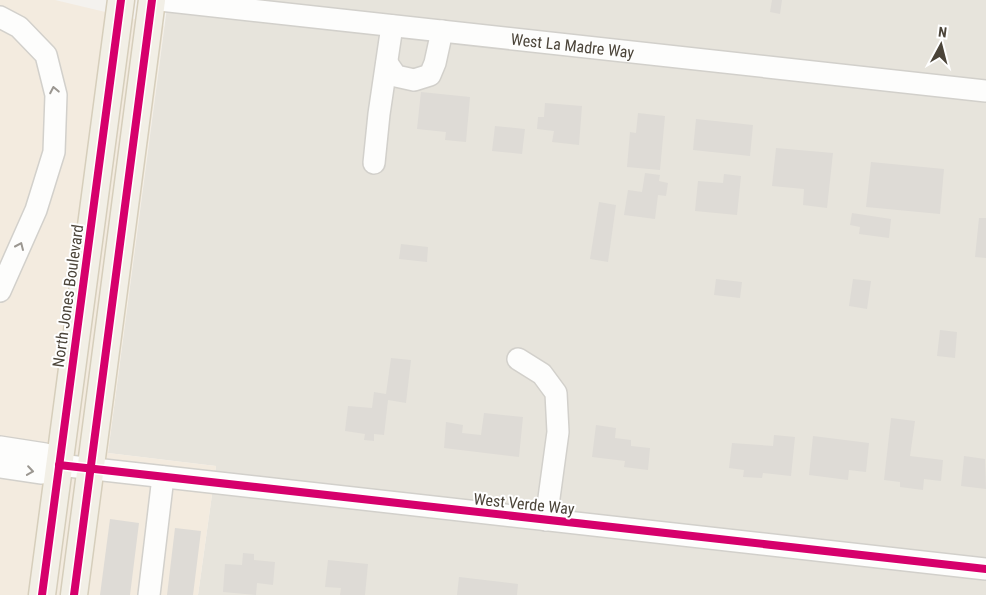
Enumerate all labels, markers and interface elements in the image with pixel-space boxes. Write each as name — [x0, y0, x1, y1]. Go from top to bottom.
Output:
north arrow — [916, 20, 966, 70]
text: N — [937, 24, 948, 41]
street label: West La Madre Way — [510, 29, 635, 62]
one-way arrow — [50, 86, 60, 95]
street label: North Jones Boulevard — [49, 223, 87, 369]
one-way arrow — [14, 242, 24, 251]
one-way arrow — [26, 465, 34, 476]
street label: West Verde Way — [473, 489, 576, 519]

